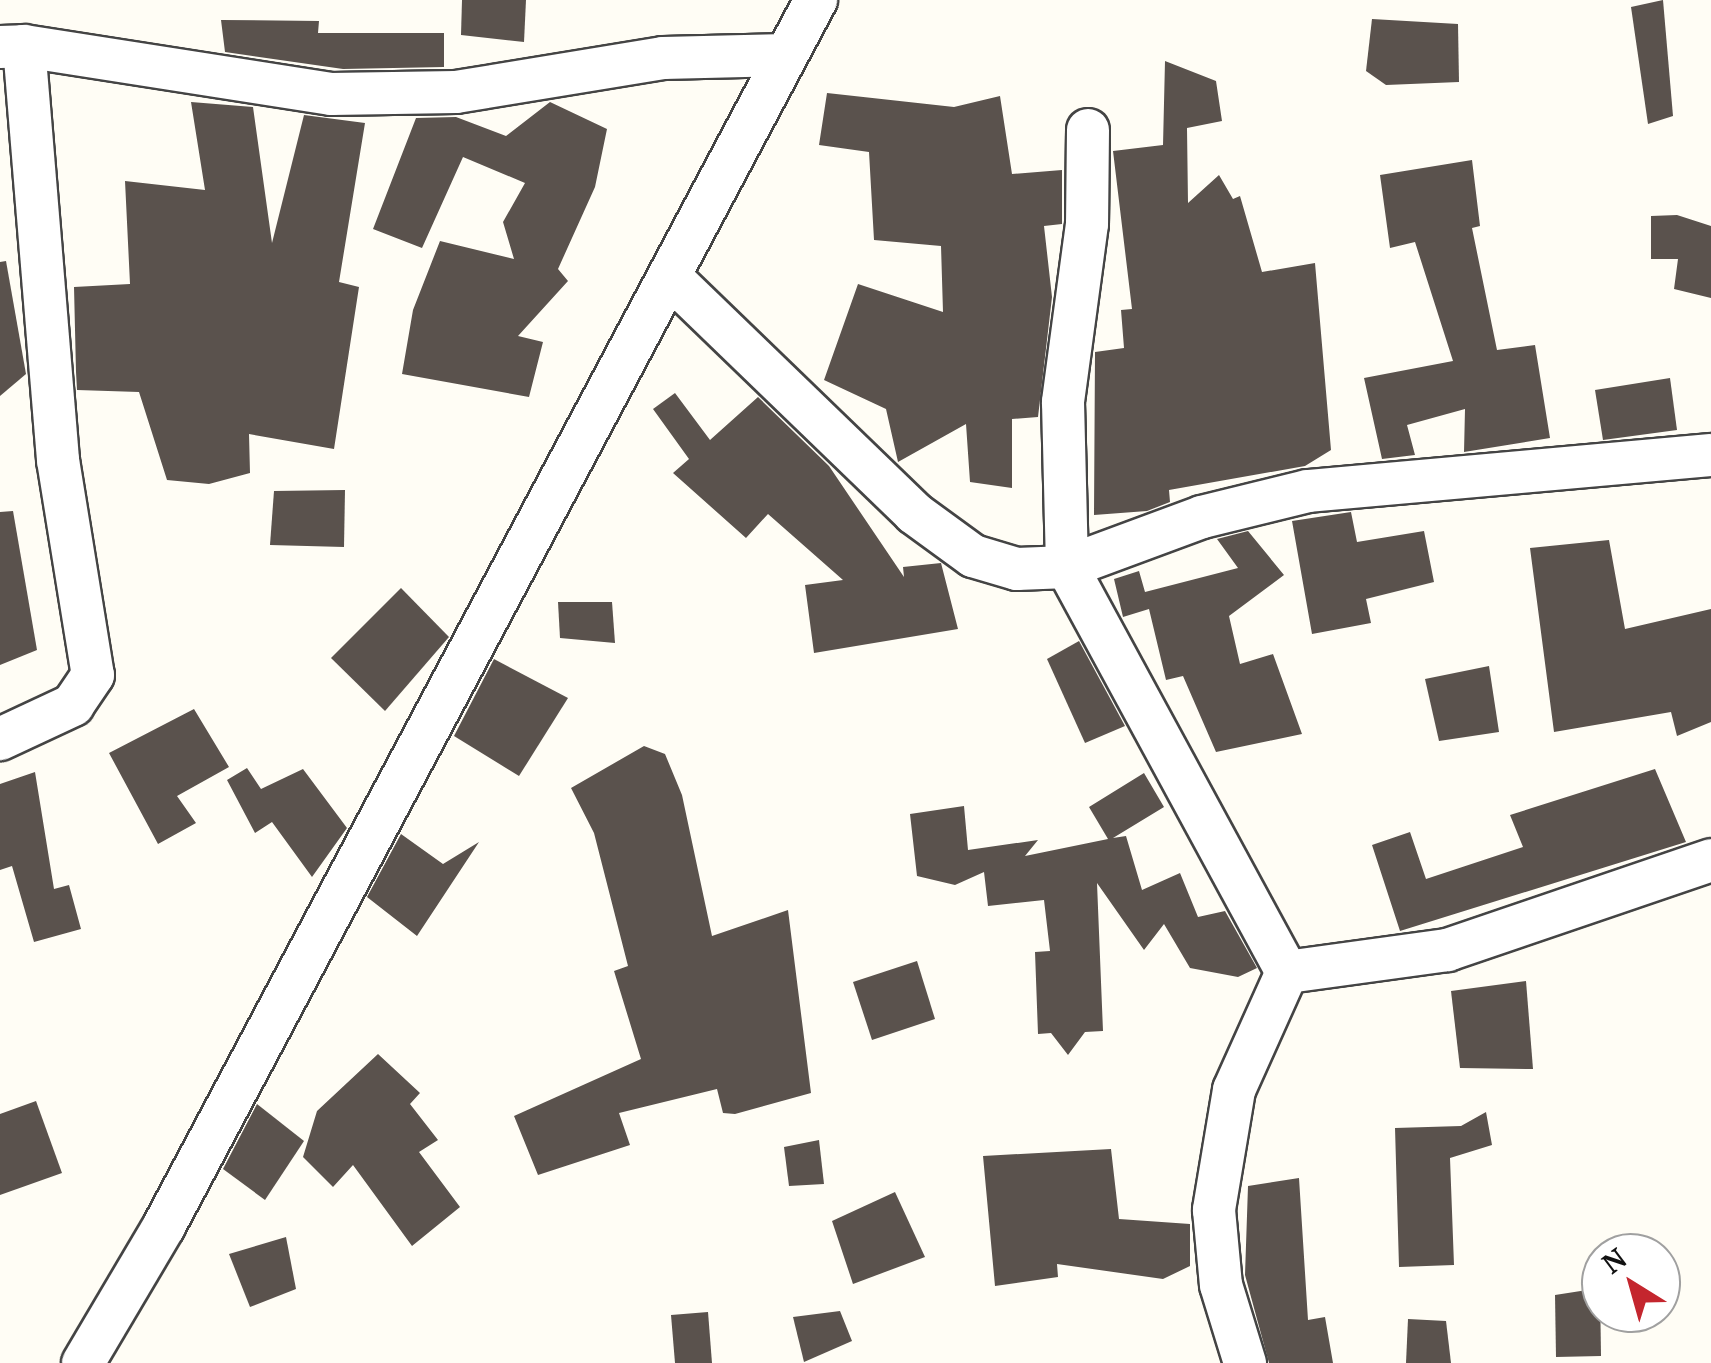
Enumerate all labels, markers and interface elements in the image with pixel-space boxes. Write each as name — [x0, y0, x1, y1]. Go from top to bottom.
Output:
north arrow — [1581, 1233, 1681, 1333]
text: N — [1594, 1239, 1633, 1281]

